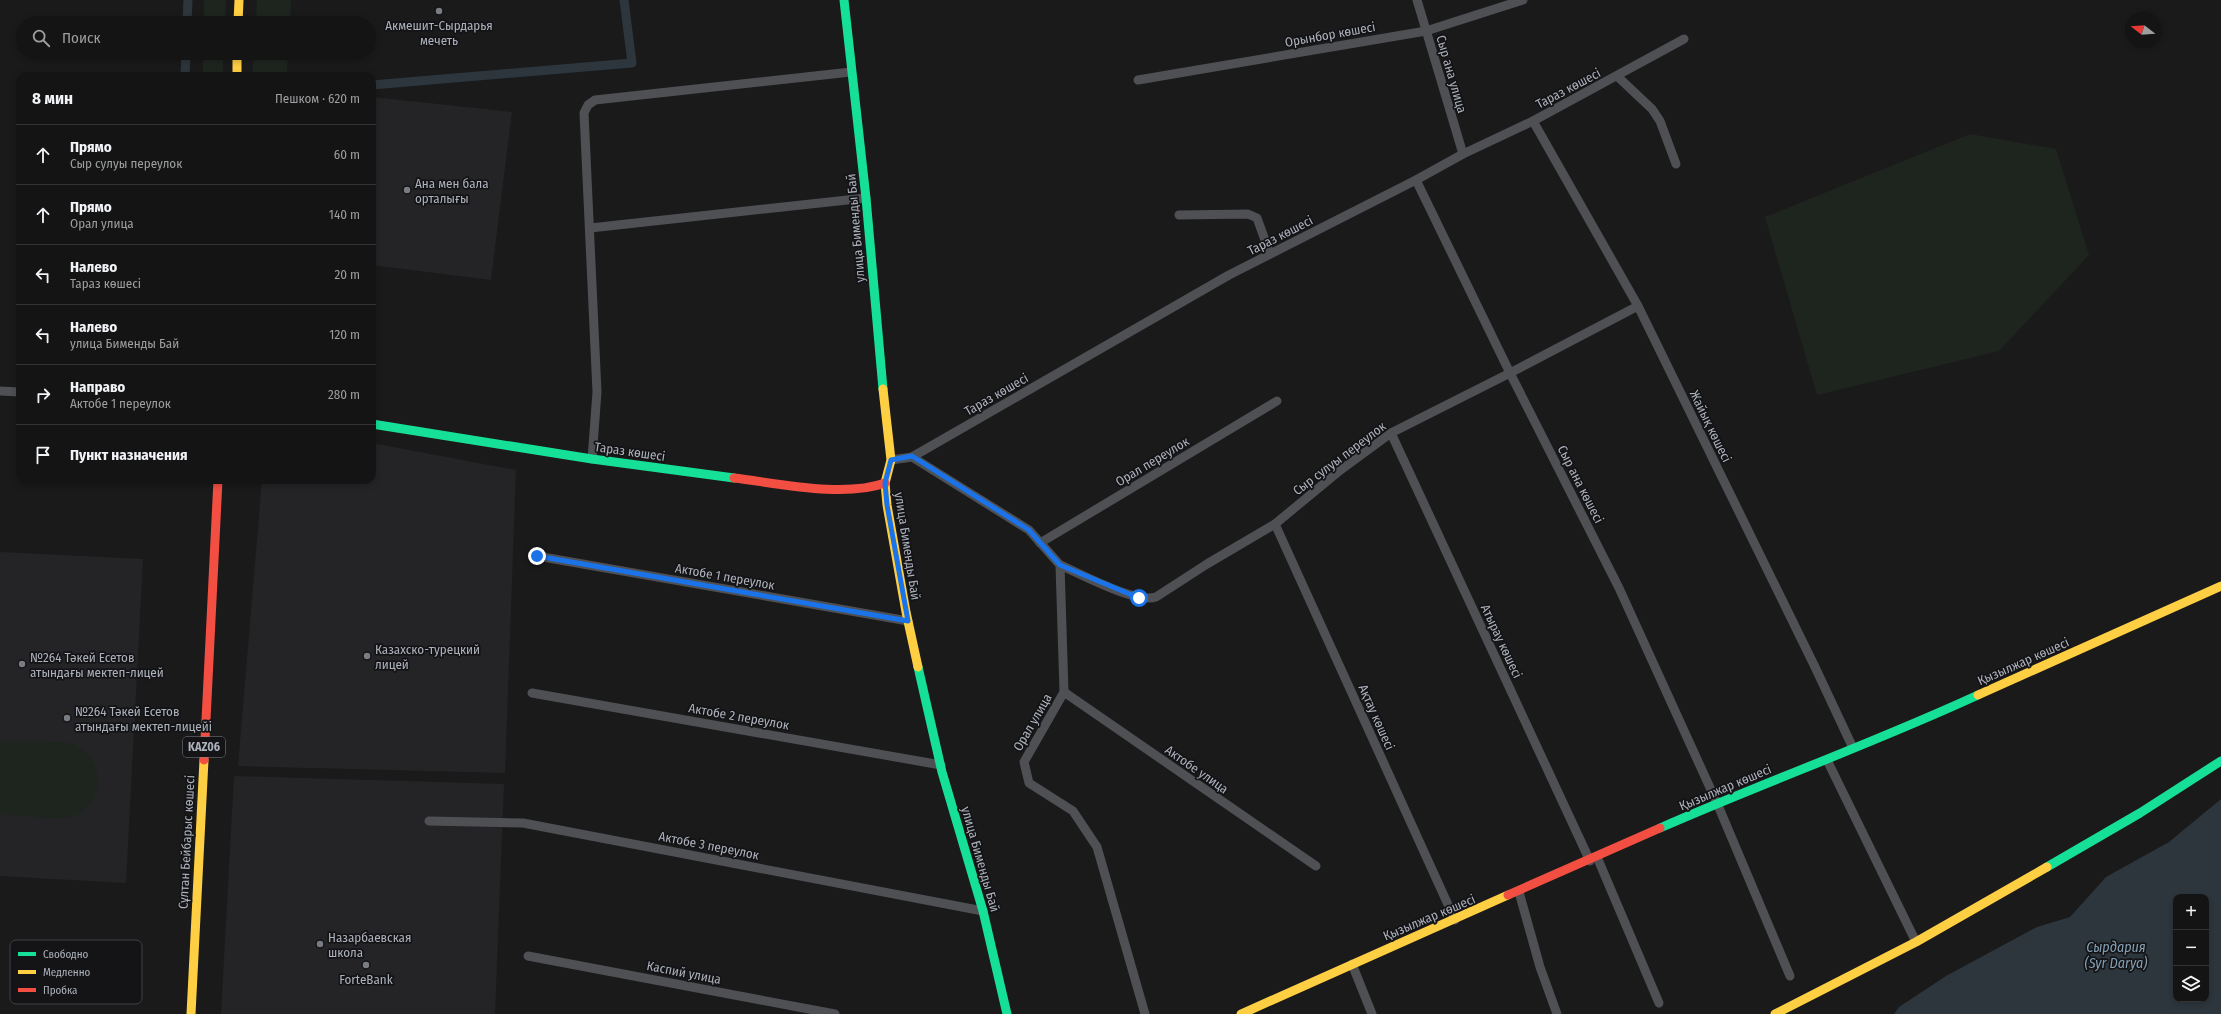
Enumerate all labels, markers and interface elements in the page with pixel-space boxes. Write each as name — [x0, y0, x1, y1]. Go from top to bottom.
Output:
marker: Акмешит-Сырдарья мечеть — [434, 6, 444, 16]
north arrow — [2125, 12, 2161, 48]
search box — [16, 16, 376, 60]
place label: Акмешит-Сырдарья мечеть — [385, 18, 493, 48]
street label: Орынбор көшесі — [1284, 19, 1376, 50]
icon: search — [30, 27, 52, 49]
text: Поиск — [62, 29, 100, 47]
street label: Сыр ана улица — [1433, 33, 1470, 115]
street label: Тараз көшесі — [1533, 65, 1603, 112]
text: 8 мин — [32, 88, 73, 109]
text: Пешком · 620 m — [275, 91, 360, 106]
text: Прямо — [70, 138, 112, 156]
icon: ahead — [32, 144, 54, 166]
text: 60 m — [334, 147, 360, 162]
text: Сыр сулуы переулок — [70, 156, 182, 171]
street label: улица Бименды Бай — [843, 173, 868, 283]
place label: Ана мен бала орталығы — [415, 176, 489, 206]
marker: Ана мен бала орталығы — [402, 185, 412, 195]
text: Прямо — [70, 198, 112, 216]
icon: ahead — [32, 204, 54, 226]
text: 140 m — [329, 207, 360, 222]
street label: Тараз көшесі — [1245, 213, 1315, 258]
text: Орал улица — [70, 216, 134, 231]
text: Налево — [70, 258, 117, 276]
icon: left — [32, 264, 54, 286]
text: 20 m — [334, 267, 360, 282]
text: Тараз көшесі — [70, 276, 141, 291]
text: Налево — [70, 318, 117, 336]
icon: left — [32, 324, 54, 346]
text: 120 m — [329, 327, 360, 342]
text: улица Бименды Бай — [70, 336, 179, 351]
street label: Тараз көшесі — [962, 370, 1031, 419]
text: Направо — [70, 378, 125, 396]
icon: right — [32, 384, 54, 406]
text: 280 m — [328, 387, 360, 402]
street label: Жайық көшесі — [1687, 388, 1734, 465]
text: Актобе 1 переулок — [70, 396, 171, 411]
street label: Сыр сулуы переулок — [1290, 419, 1389, 498]
street label: Орал переулок — [1113, 434, 1192, 489]
street label: Тараз көшесі — [594, 439, 666, 464]
street label: Сыр ана көшесі — [1555, 443, 1607, 526]
icon: arrive — [32, 444, 54, 466]
text: Пункт назначения — [70, 446, 188, 464]
street label: улица Бименды Бай — [892, 491, 923, 601]
route end — [528, 547, 546, 565]
street label: Актобе 1 переулок — [674, 560, 776, 593]
route start — [1130, 589, 1148, 607]
street label: Атырау көшесі — [1478, 602, 1525, 681]
street label: Қызылжар көшесі — [1975, 635, 2071, 688]
place label: Казахско-турецкий лицей — [375, 642, 480, 672]
place label: №264 Тәкей Есетов атындағы мектеп-лицей — [30, 650, 164, 680]
marker: Казахско-турецкий лицей — [362, 651, 372, 661]
marker: №264 Тәкей Есетов атындағы мектеп-лицей — [17, 659, 27, 669]
street label: Ақтау көшесі — [1355, 682, 1398, 752]
street label: Орал улица — [1010, 691, 1055, 754]
street label: Актобе 2 переулок — [688, 700, 790, 733]
place label: №264 Тәкей Есетов атындағы мектеп-лицейі — [75, 704, 212, 734]
marker: №264 Тәкей Есетов атындағы мектеп-лицейі — [62, 713, 72, 723]
road number: KAZ06 — [183, 737, 225, 757]
street label: Актобе улица — [1162, 742, 1231, 797]
street label: Қызылжар көшесі — [1677, 761, 1773, 814]
street label: Сұлтан Бейбарыс көшесі — [175, 775, 198, 909]
street label: улица Бименды Бай — [958, 805, 1003, 914]
street label: Актобе 3 переулок — [658, 828, 760, 863]
street label: Қызылжар көшесі — [1381, 891, 1477, 944]
map controls — [2173, 894, 2209, 1002]
button: + — [2173, 894, 2209, 930]
place label: Назарбаевская школа — [328, 930, 411, 960]
button: − — [2173, 930, 2209, 966]
marker: Назарбаевская школа — [315, 939, 325, 949]
water label: Сырдария (Syr Darya) — [2085, 939, 2147, 972]
legend — [10, 940, 142, 1004]
text: Свободно — [43, 948, 88, 961]
street label: Каспий улица — [646, 958, 722, 987]
marker: ForteBank — [361, 960, 371, 970]
text: Медленно — [43, 966, 91, 979]
button: layers — [2173, 966, 2209, 1002]
place label: ForteBank — [339, 972, 394, 987]
text: Пробка — [43, 984, 77, 997]

